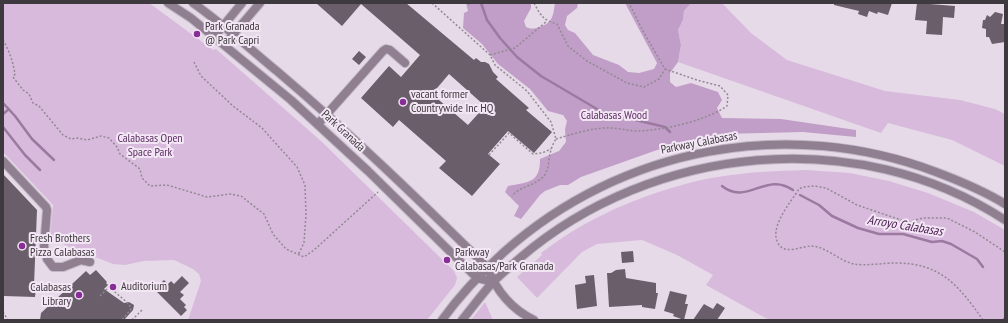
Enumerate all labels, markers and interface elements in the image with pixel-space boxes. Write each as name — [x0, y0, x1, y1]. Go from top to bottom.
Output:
place label: Park Granada @ Park Capri — [205, 20, 259, 48]
marker: Park Granada @ Park Capri — [192, 29, 202, 39]
place label: vacant former Countrywide Inc HQ — [411, 88, 493, 116]
marker: vacant former Countrywide Inc HQ — [398, 97, 408, 107]
street label: Park Granada — [318, 107, 368, 155]
park label: Calabasas Wood — [581, 109, 647, 123]
street label: Parkway Calabasas — [660, 129, 738, 157]
park label: Calabasas Open Space Park — [117, 132, 183, 160]
water label: Arroyo Calabasas — [866, 212, 944, 240]
place label: Fresh Brothers Pizza Calabasas — [30, 232, 95, 260]
marker: Fresh Brothers Pizza Calabasas — [17, 241, 27, 251]
place label: Parkway Calabasas/Park Granada — [455, 246, 554, 274]
marker: Parkway Calabasas/Park Granada — [442, 255, 452, 265]
place label: Auditorium — [121, 280, 167, 294]
place label: Calabasas Library — [30, 281, 71, 309]
marker: Auditorium — [108, 282, 118, 292]
marker: Calabasas Library — [74, 290, 84, 300]

